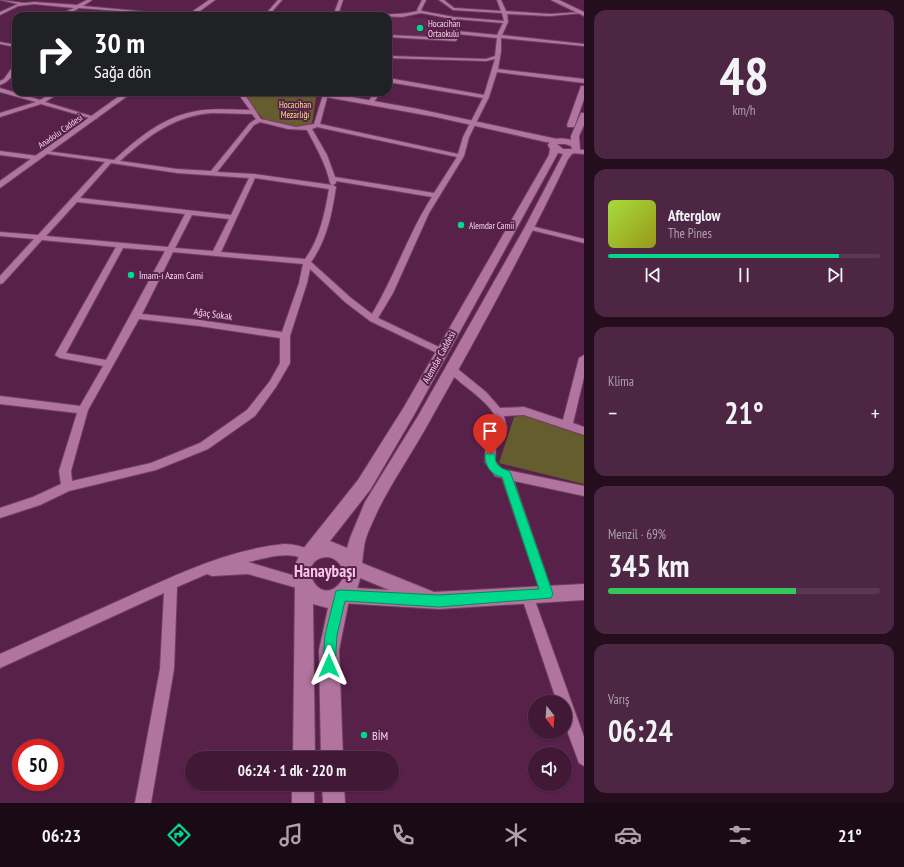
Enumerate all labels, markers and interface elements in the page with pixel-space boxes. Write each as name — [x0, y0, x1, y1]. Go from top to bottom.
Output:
place label: Hocacihan Ortaokulu — [428, 18, 460, 39]
marker: Hocacihan Ortaokulu — [415, 23, 425, 33]
text: 30 m — [94, 24, 145, 61]
icon: right — [28, 28, 80, 80]
text: 48 — [719, 42, 769, 109]
text: Sağa dön — [94, 60, 151, 83]
park label: Hocacihan Mezarlığı — [279, 99, 311, 120]
text: km/h — [732, 102, 756, 119]
street label: Anadolu Caddesi — [36, 112, 84, 150]
text: Afterglow — [668, 206, 720, 225]
marker: Alemdar Camii — [456, 220, 466, 230]
place label: Alemdar Camii — [469, 220, 514, 231]
text: The Pines — [668, 225, 712, 242]
icon: previous — [642, 264, 664, 286]
icon: pause — [733, 264, 755, 286]
icon: next — [824, 264, 846, 286]
place label: İmam-ı Azam Cami — [139, 269, 203, 282]
marker: İmam-ı Azam Cami — [126, 270, 136, 280]
street label: Ağaç Sokak — [193, 305, 233, 323]
street label: Alemdar Caddesi — [419, 329, 459, 385]
text: Klima — [608, 373, 634, 390]
text: 21° — [724, 393, 764, 432]
text: − — [608, 399, 617, 427]
text: + — [871, 399, 880, 427]
pin — [473, 414, 507, 455]
icon: arrive — [479, 420, 501, 442]
text: Menzil · 69% — [608, 526, 666, 543]
text: 345 km — [608, 546, 689, 585]
district label: Hanaybaşı — [294, 560, 356, 582]
position arrow — [308, 645, 350, 687]
text: Varış — [608, 691, 629, 708]
north arrow — [528, 695, 572, 739]
map controls — [528, 695, 572, 791]
text: 06:24 — [608, 711, 673, 750]
place label: BİM — [372, 728, 388, 743]
marker: BİM — [359, 730, 369, 740]
speed limit sign: 50 — [12, 739, 64, 791]
button: sound — [528, 747, 572, 791]
text: 06:24 · 1 dk · 220 m — [238, 761, 346, 780]
icon: directions — [165, 821, 193, 849]
icon: music — [277, 821, 305, 849]
icon: phone — [389, 821, 417, 849]
icon: climate — [502, 821, 530, 849]
icon: car — [614, 821, 642, 849]
icon: filters — [726, 821, 754, 849]
text: 06:23 — [42, 824, 81, 847]
text: 21° — [838, 824, 862, 847]

